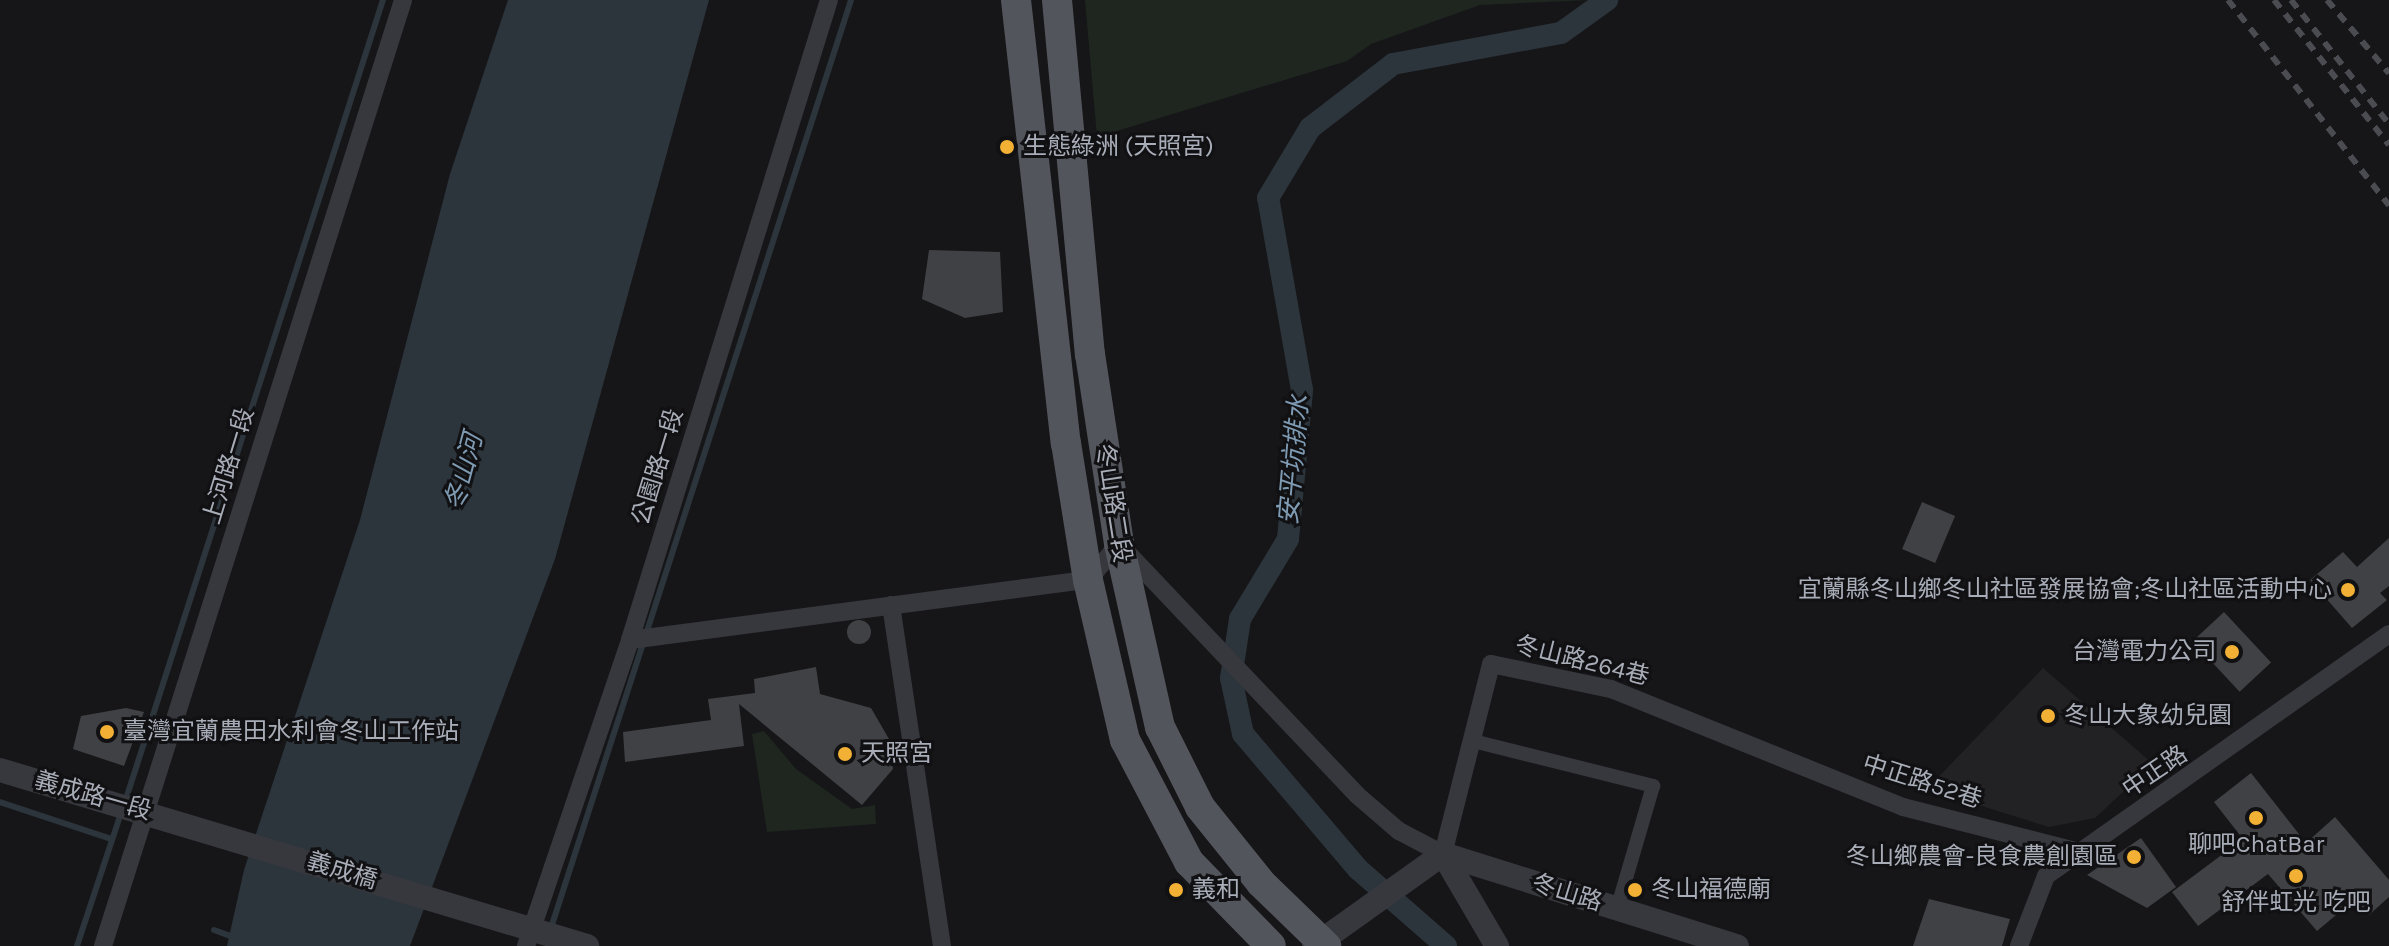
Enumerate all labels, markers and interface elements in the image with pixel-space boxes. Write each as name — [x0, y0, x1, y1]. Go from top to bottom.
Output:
place label: 生態綠洲 (天照宮) — [1023, 133, 1214, 161]
marker: 生態綠洲 (天照宮) — [998, 138, 1016, 156]
water label: 安平坑排水 — [1273, 394, 1315, 526]
street label: 上河路一段 — [198, 404, 260, 528]
street label: 公園路一段 — [627, 405, 689, 529]
water label: 冬山河 — [439, 430, 489, 514]
street label: 冬山路二段 — [1089, 441, 1137, 565]
place label: 宜蘭縣冬山鄉冬山社區發展協會;冬山社區活動中心 — [1798, 576, 2332, 604]
marker: 宜蘭縣冬山鄉冬山社區發展協會;冬山社區活動中心 — [2339, 581, 2357, 599]
street label: 冬山路264巷 — [1512, 630, 1652, 692]
place label: 台灣電力公司 — [2072, 638, 2216, 666]
marker: 台灣電力公司 — [2223, 643, 2241, 661]
place label: 冬山大象幼兒園 — [2064, 702, 2232, 730]
marker: 冬山大象幼兒園 — [2039, 707, 2057, 725]
place label: 臺灣宜蘭農田水利會冬山工作站 — [123, 718, 459, 746]
marker: 臺灣宜蘭農田水利會冬山工作站 — [98, 723, 116, 741]
place label: 天照宮 — [861, 740, 933, 768]
street label: 中正路 — [2117, 740, 2193, 804]
marker: 天照宮 — [836, 745, 854, 763]
street label: 中正路52巷 — [1859, 749, 1985, 815]
street label: 義成路一段 — [31, 766, 155, 826]
marker: 聊吧ChatBar — [2247, 809, 2265, 827]
place label: 聊吧ChatBar — [2188, 831, 2324, 859]
place label: 冬山鄉農會-良食農創園區 — [1846, 843, 2118, 871]
street label: 義成橋 — [303, 847, 381, 895]
marker: 冬山鄉農會-良食農創園區 — [2125, 848, 2143, 866]
marker: 舒伴虹光 吃吧 — [2287, 867, 2305, 885]
street label: 冬山路 — [1528, 869, 1606, 917]
place label: 義和 — [1192, 876, 1240, 904]
place label: 冬山福德廟 — [1651, 876, 1771, 904]
marker: 義和 — [1167, 881, 1185, 899]
marker: 冬山福德廟 — [1626, 881, 1644, 899]
place label: 舒伴虹光 吃吧 — [2221, 889, 2371, 917]

